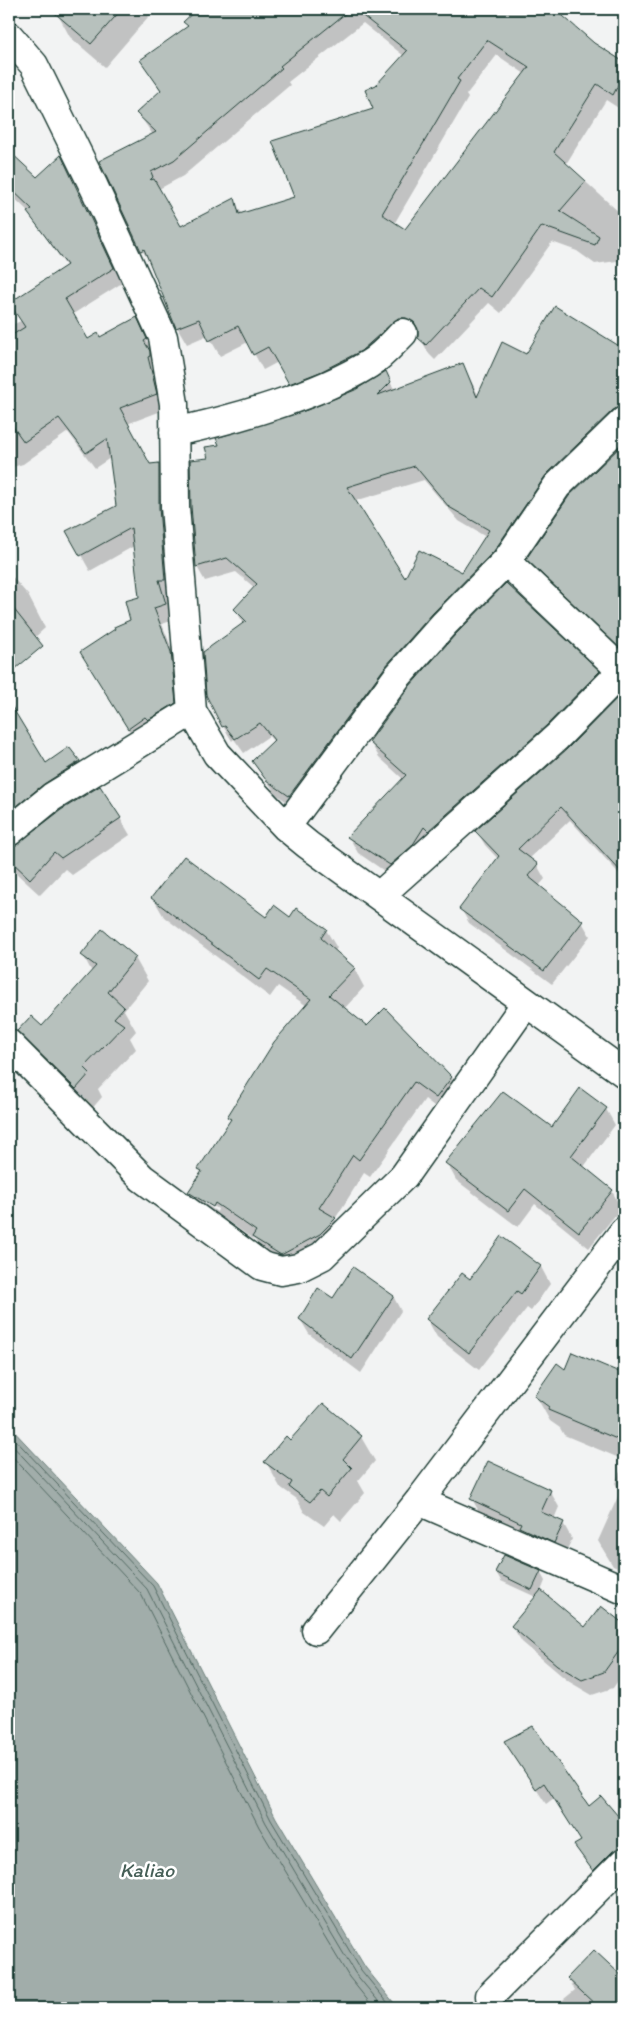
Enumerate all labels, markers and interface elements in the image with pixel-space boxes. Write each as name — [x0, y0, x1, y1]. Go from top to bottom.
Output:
water label: Kaliao — [120, 1858, 175, 1882]

